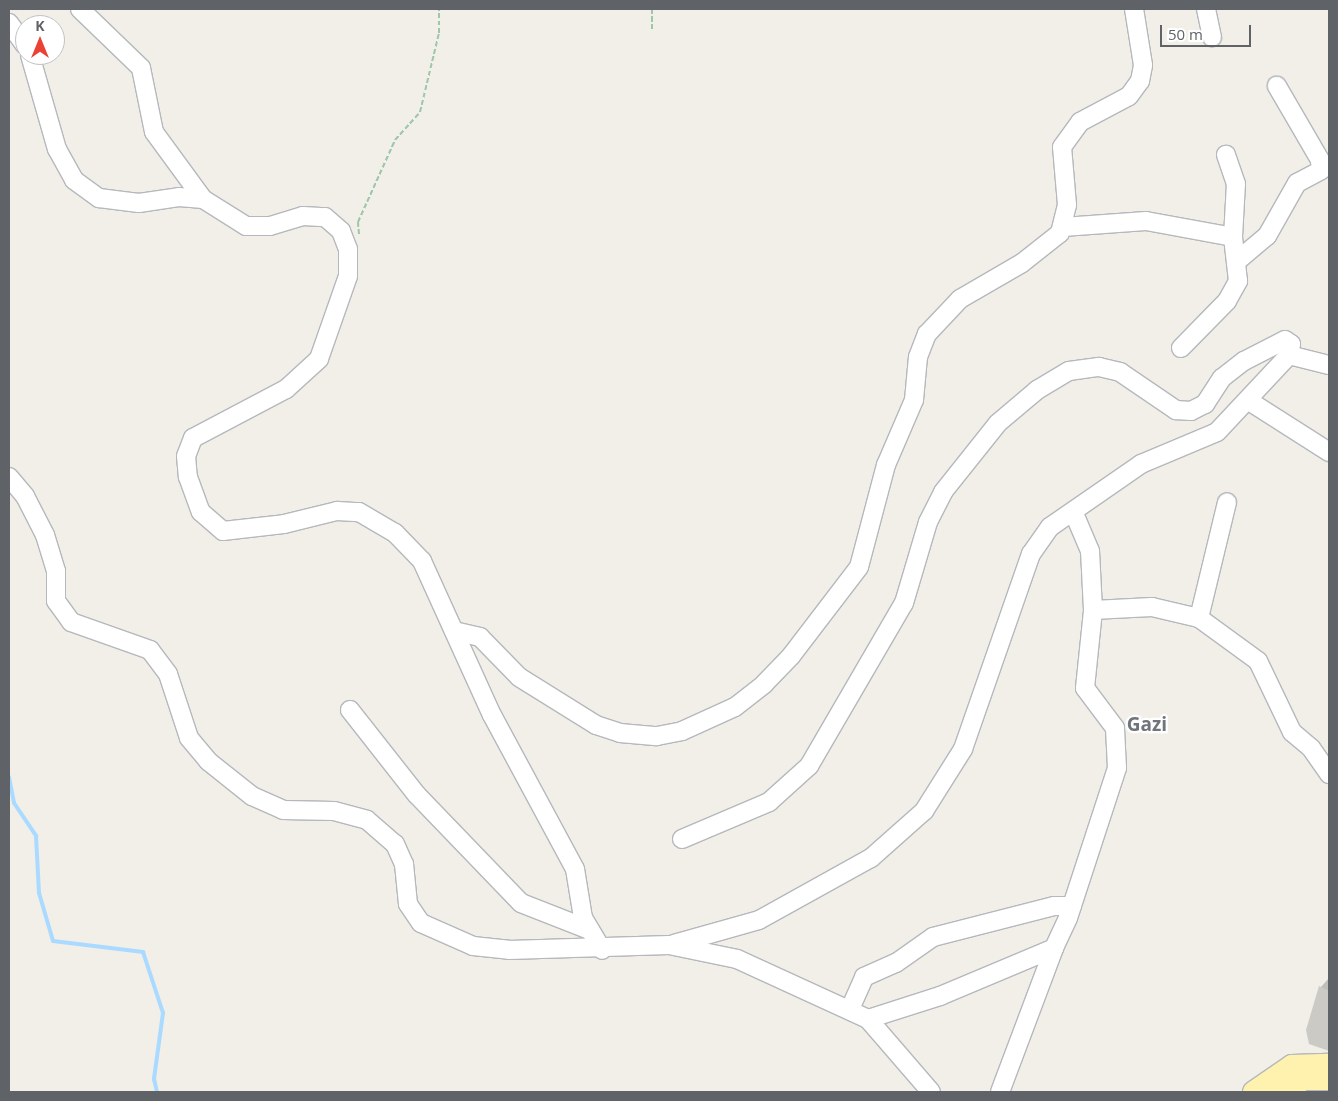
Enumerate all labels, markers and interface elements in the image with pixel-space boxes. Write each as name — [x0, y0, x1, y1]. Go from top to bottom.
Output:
north arrow — [15, 15, 65, 65]
scale bar — [1163, 15, 1254, 47]
text: K — [35, 16, 45, 35]
text: 50 m — [1168, 24, 1203, 44]
district label: Gazi — [1127, 714, 1167, 736]

